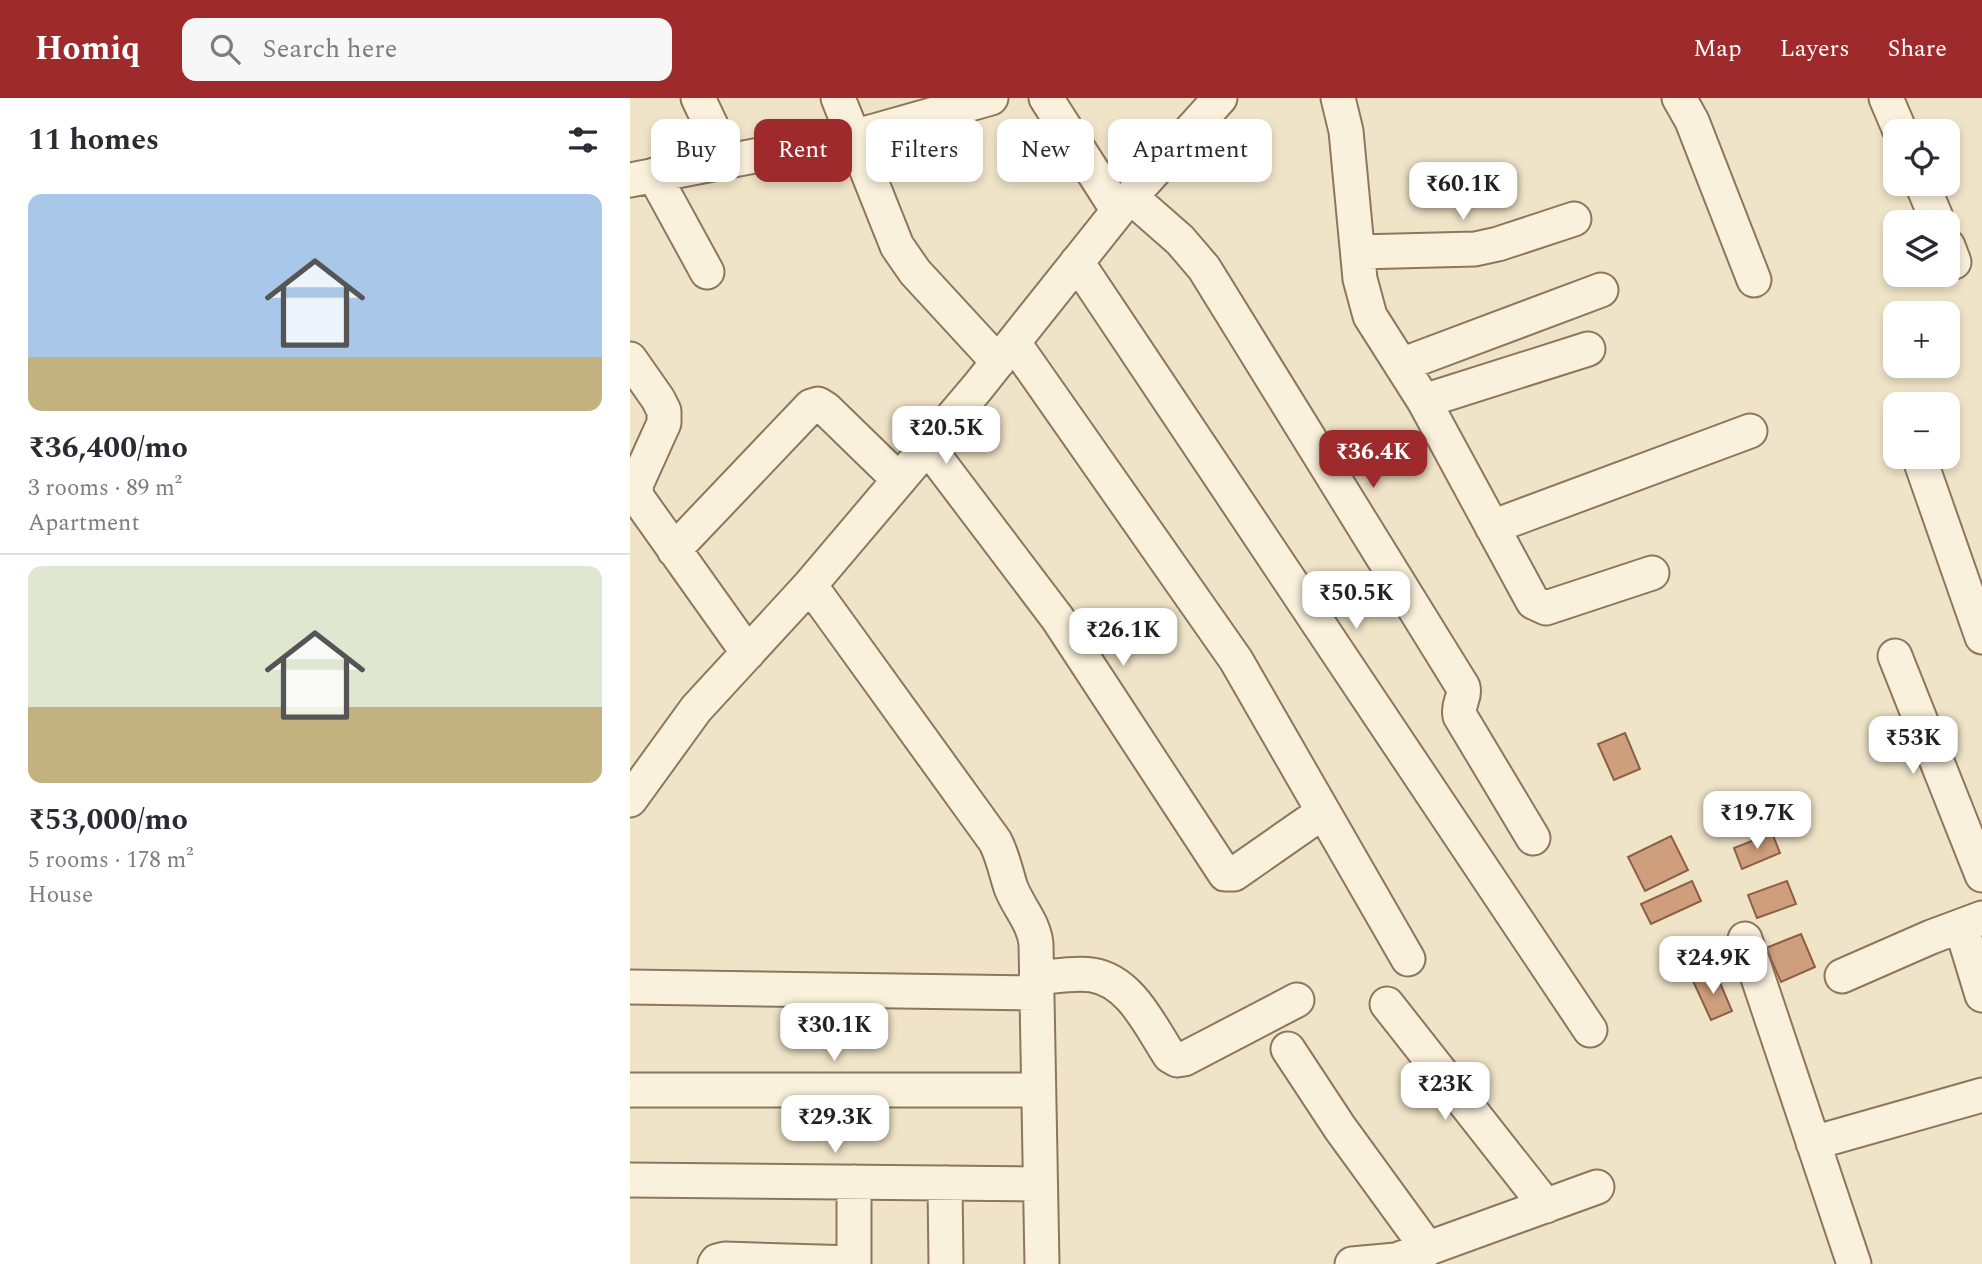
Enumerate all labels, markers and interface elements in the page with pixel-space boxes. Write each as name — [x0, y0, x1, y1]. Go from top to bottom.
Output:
search box — [182, 18, 672, 81]
text: Homiq — [35, 24, 140, 74]
text: Search here — [262, 29, 397, 69]
icon: search — [206, 30, 244, 68]
text: Map — [1693, 31, 1742, 67]
text: Layers — [1780, 31, 1850, 67]
text: Share — [1888, 31, 1947, 67]
text: 11 homes — [28, 117, 159, 163]
chip: Buy — [651, 119, 740, 182]
chip: Rent — [754, 119, 852, 182]
chip: Filters — [866, 119, 983, 182]
chip: New — [997, 119, 1094, 182]
chip: Apartment — [1108, 119, 1272, 182]
map controls — [1883, 119, 1960, 469]
button: locate — [1883, 119, 1960, 196]
icon: filters — [564, 121, 602, 159]
pin: ₹60.1K — [1406, 162, 1520, 222]
text: ₹60.1K — [1425, 167, 1501, 202]
button: layers — [1883, 210, 1960, 287]
icon: home — [252, 240, 378, 366]
button: + — [1883, 301, 1960, 378]
button: − — [1883, 392, 1960, 469]
pin: ₹20.5K — [889, 406, 1003, 466]
text: ₹20.5K — [908, 411, 984, 446]
text: ₹36,400/mo — [28, 425, 188, 471]
pin: ₹36.4K — [1316, 430, 1430, 490]
text: ₹36.4K — [1335, 435, 1411, 470]
text: 3 rooms · 89 m² — [28, 471, 182, 506]
text: Apartment — [28, 506, 140, 541]
pin: ₹50.5K — [1299, 572, 1413, 631]
text: ₹50.5K — [1318, 576, 1394, 611]
pin: ₹26.1K — [1066, 608, 1180, 668]
icon: home — [252, 612, 378, 738]
text: ₹26.1K — [1085, 613, 1161, 648]
pin: ₹53K — [1872, 716, 1954, 776]
text: ₹53K — [1885, 721, 1941, 756]
pin: ₹19.7K — [1700, 792, 1814, 851]
text: ₹19.7K — [1719, 796, 1795, 831]
text: ₹53,000/mo — [28, 797, 188, 843]
text: 5 rooms · 178 m² — [28, 843, 194, 878]
text: House — [28, 878, 93, 913]
pin: ₹24.9K — [1656, 936, 1770, 996]
text: ₹24.9K — [1675, 941, 1751, 976]
pin: ₹30.1K — [777, 1004, 891, 1063]
text: ₹30.1K — [796, 1008, 872, 1043]
pin: ₹23K — [1404, 1062, 1486, 1122]
text: ₹23K — [1417, 1067, 1473, 1102]
pin: ₹29.3K — [778, 1096, 892, 1155]
text: ₹29.3K — [797, 1100, 873, 1135]

